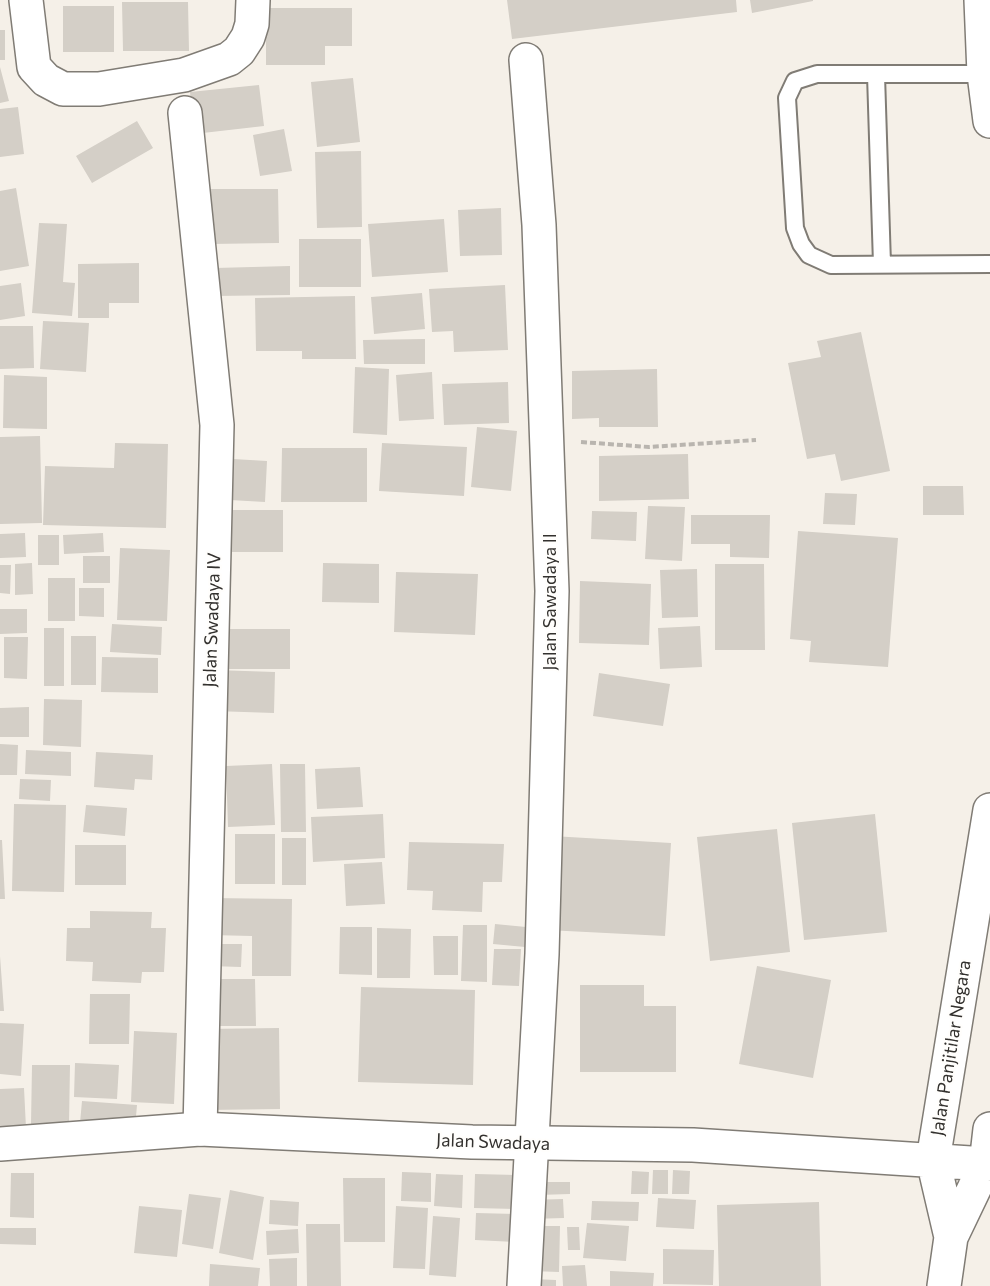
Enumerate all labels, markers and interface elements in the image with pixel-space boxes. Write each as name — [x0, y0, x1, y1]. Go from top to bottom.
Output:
street label: Jalan Sawadaya II — [539, 533, 561, 671]
street label: Jalan Swadaya IV — [199, 552, 225, 688]
street label: Jalan Panjitilar Negara — [926, 959, 976, 1137]
street label: Jalan Swadaya — [435, 1129, 551, 1155]

